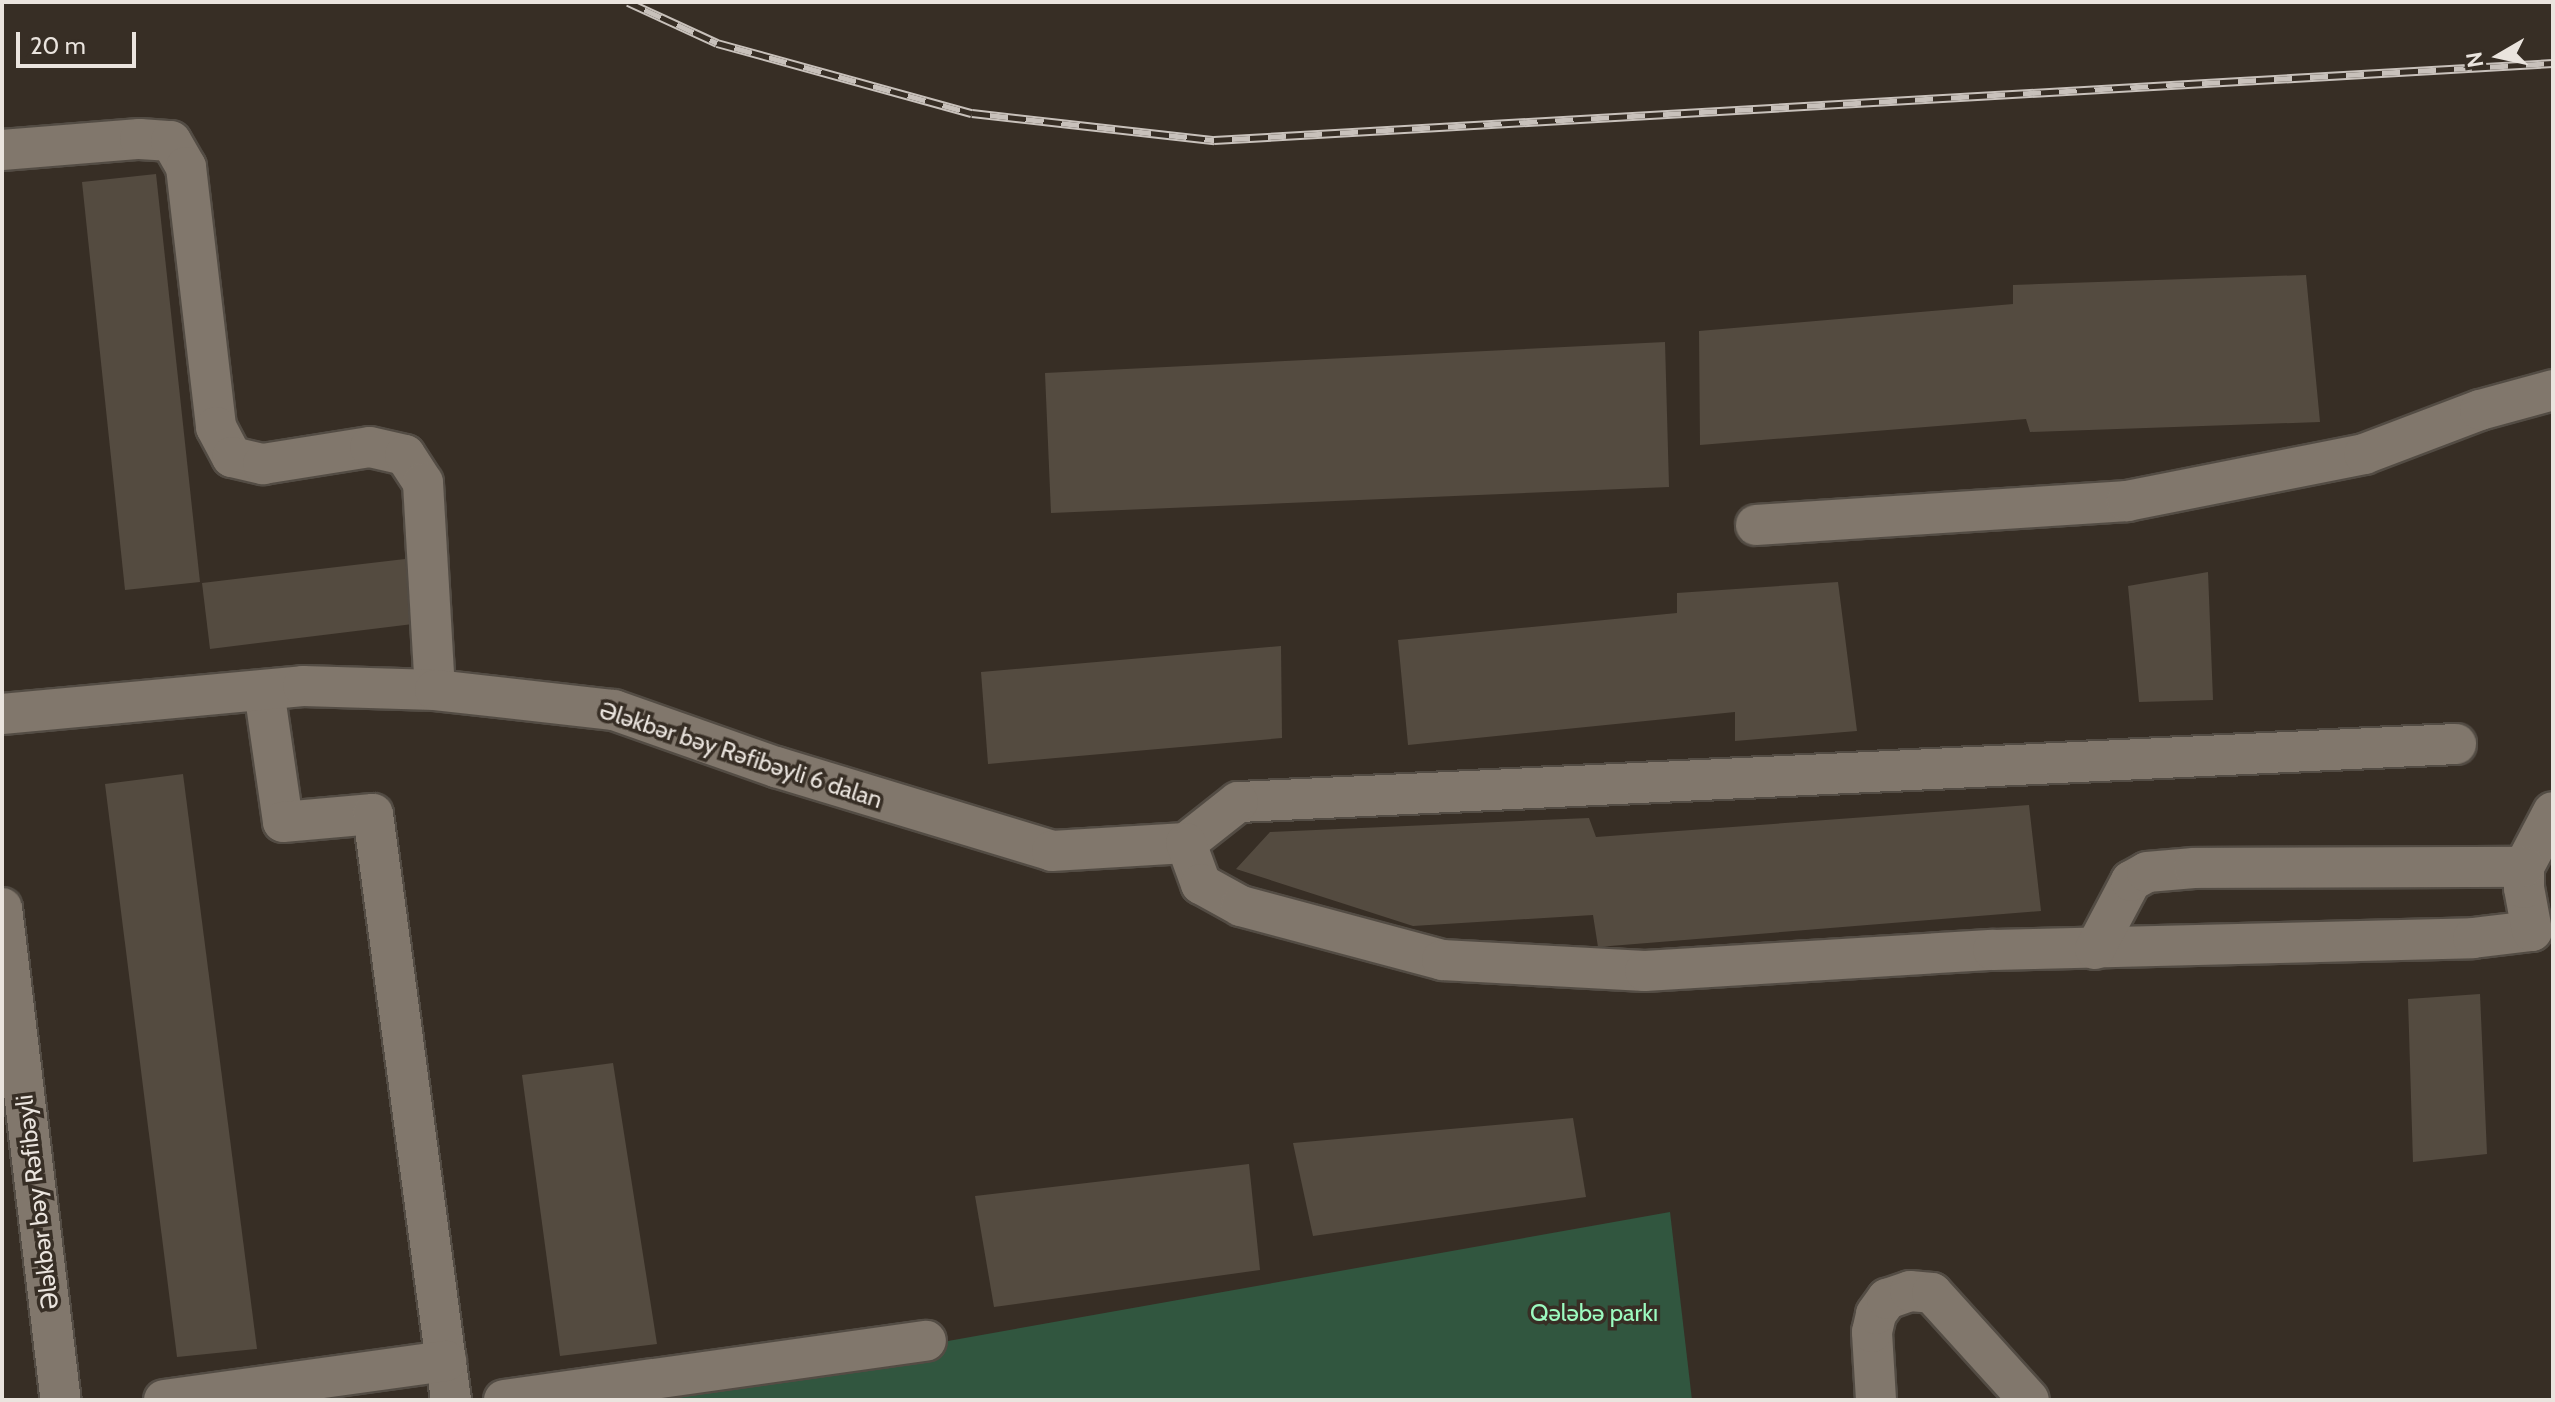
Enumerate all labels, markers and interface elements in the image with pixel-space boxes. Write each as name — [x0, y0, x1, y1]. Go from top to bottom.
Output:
scale bar — [20, 16, 140, 66]
north arrow — [2459, 16, 2539, 96]
text: 20 m — [30, 31, 86, 60]
text: N — [2460, 50, 2489, 70]
street label: Ələkbər bəy Rəfibəyli 6 dalan — [596, 696, 886, 814]
street label: Ələkbər bəy Rəfibəyli — [10, 1093, 64, 1311]
park label: Qələbə parkı — [1530, 1299, 1658, 1327]

